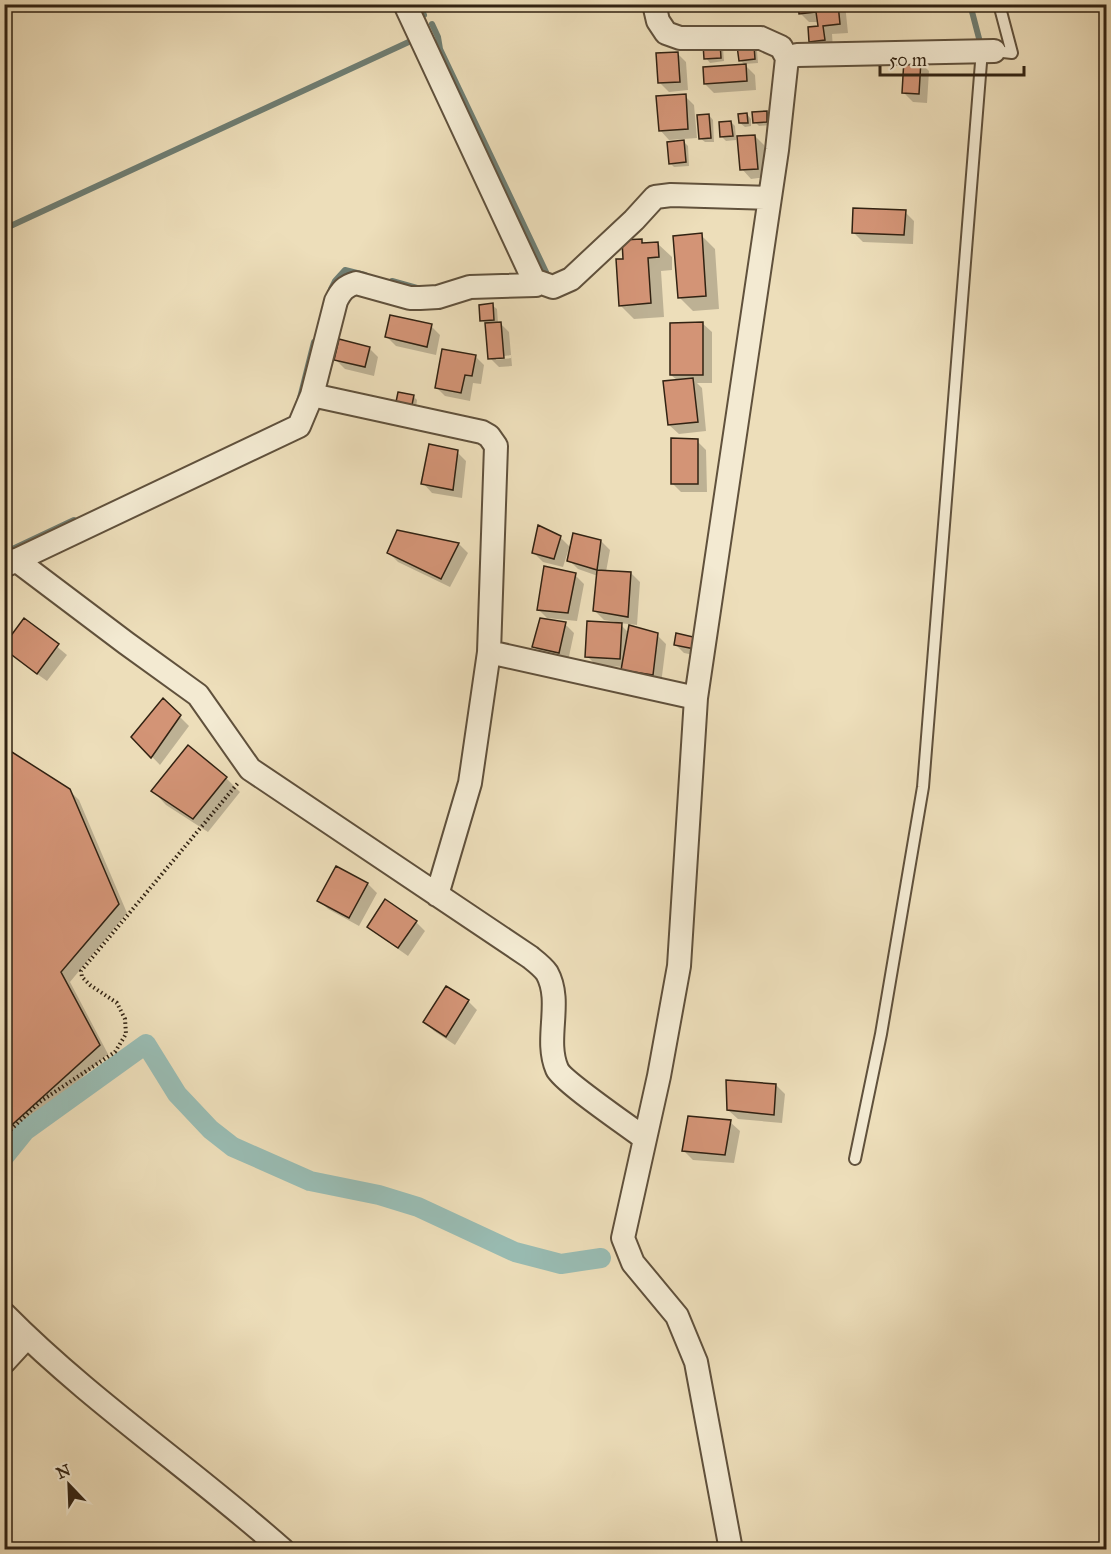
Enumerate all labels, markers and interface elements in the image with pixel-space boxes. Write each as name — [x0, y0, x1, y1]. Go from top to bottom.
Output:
scale bar — [880, 39, 1024, 77]
text: 50 m — [889, 49, 927, 71]
north arrow — [39, 1455, 99, 1515]
text: N — [53, 1460, 74, 1483]

